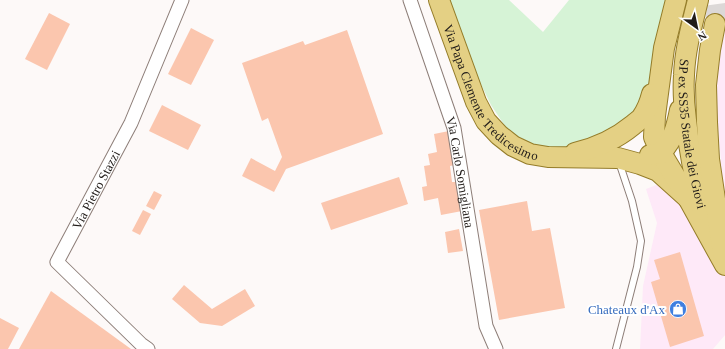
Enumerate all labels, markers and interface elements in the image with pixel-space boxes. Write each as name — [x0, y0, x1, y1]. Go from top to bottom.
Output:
north arrow — [677, 8, 717, 48]
street label: Via Papa Clemente Tredicesimo — [441, 22, 539, 163]
text: N — [696, 29, 709, 44]
street label: SP ex SS35 Statale dei Giovi — [676, 58, 710, 211]
street label: Via Carlo Somigliana — [443, 114, 478, 229]
street label: Via Pietro Stazzi — [68, 147, 123, 232]
shop icon: Chateaux d'Ax — [668, 299, 688, 319]
place label: Chateaux d'Ax — [588, 302, 665, 317]

